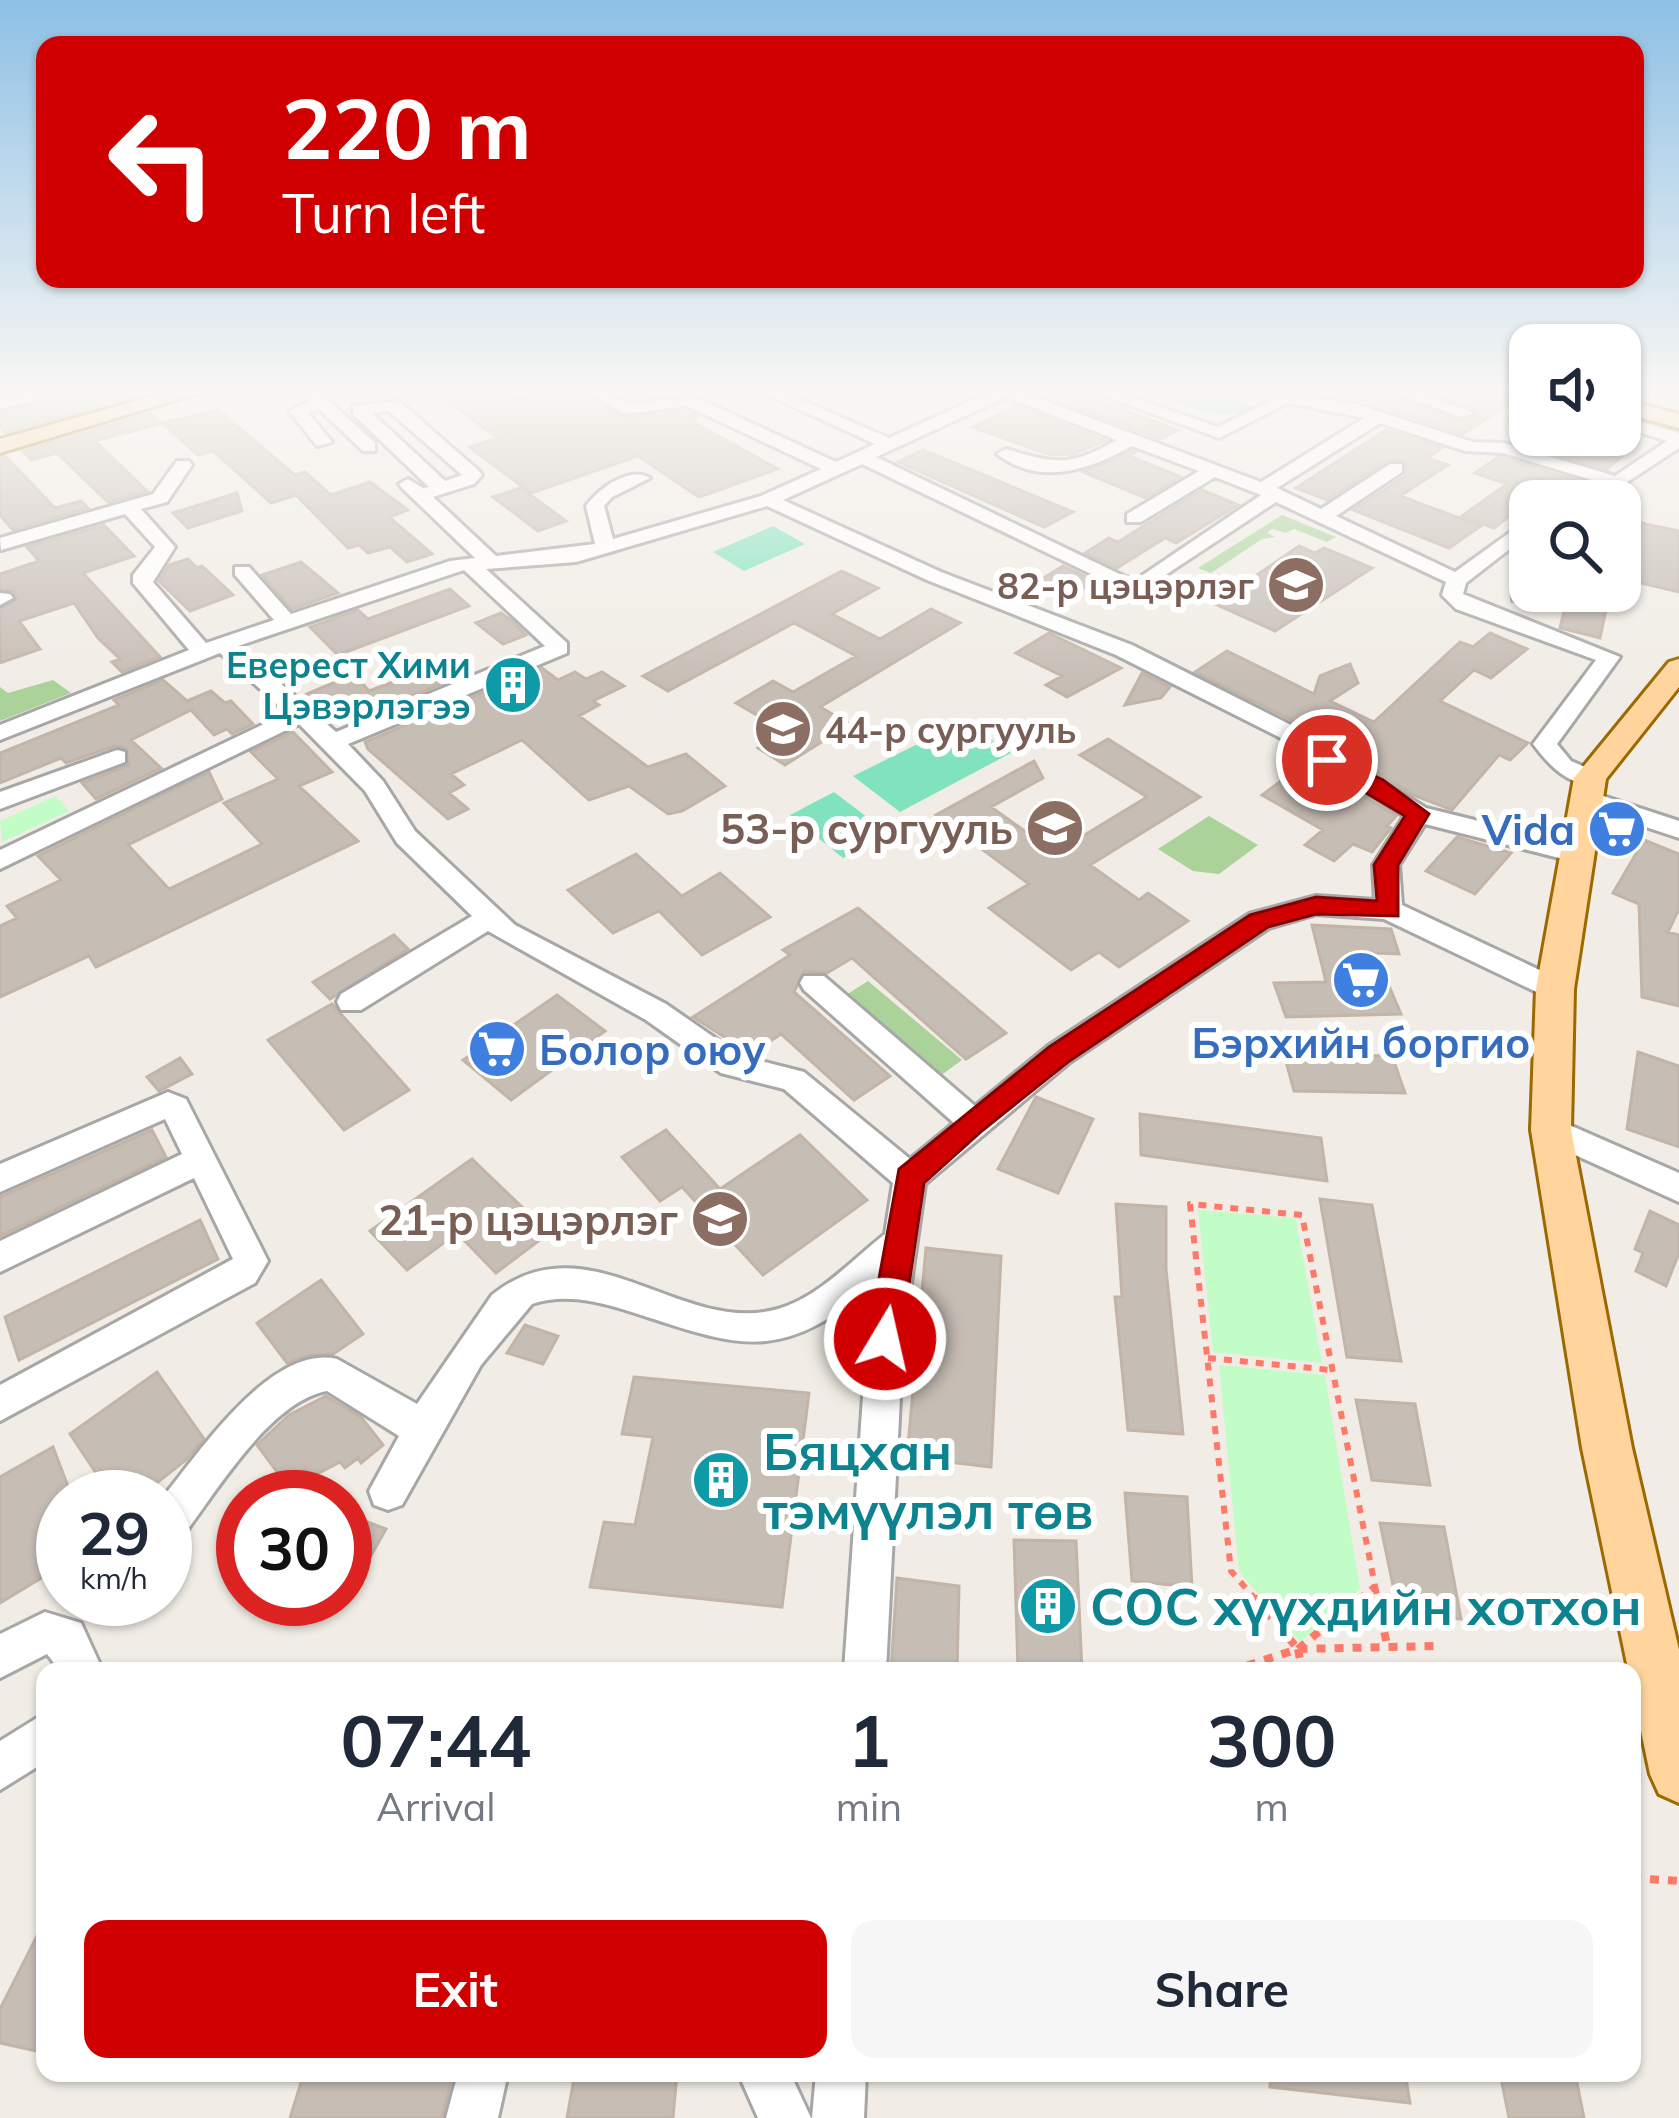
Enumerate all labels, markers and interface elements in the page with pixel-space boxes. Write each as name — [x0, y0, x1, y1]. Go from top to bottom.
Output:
text: 220 m — [282, 75, 532, 180]
icon: left — [84, 84, 240, 240]
text: Turn left — [282, 179, 485, 247]
map controls — [1509, 324, 1641, 612]
button: sound — [1509, 324, 1641, 456]
button: search — [1509, 480, 1641, 612]
school or university icon: 82-р цэцэрлэг — [1265, 554, 1327, 616]
place label: 82-р цэцэрлэг — [997, 563, 1254, 608]
place label: Еверест Хими Цэвэрлэгээ — [226, 642, 471, 728]
building icon: Еверест Хими Цэвэрлэгээ — [482, 654, 544, 716]
school or university icon: 44-р сургууль — [752, 698, 814, 760]
place label: 44-р сургууль — [825, 707, 1076, 752]
pin — [1276, 709, 1378, 811]
icon: arrive — [1294, 727, 1360, 793]
school or university icon: 53-р сургууль — [1024, 797, 1086, 859]
supermarket icon: Vida — [1586, 798, 1648, 860]
place label: 53-р сургууль — [720, 802, 1013, 855]
place label: Vida — [1481, 803, 1575, 856]
supermarket icon: Бэрхийн боргио — [1330, 949, 1392, 1011]
place label: Бэрхийн боргио — [1191, 1016, 1531, 1069]
supermarket icon: Болор оюу — [466, 1018, 528, 1080]
place label: Болор оюу — [539, 1023, 766, 1076]
school or university icon: 21-р цэцэрлэг — [689, 1188, 751, 1250]
place label: 21-р цэцэрлэг — [378, 1193, 678, 1246]
position arrow — [822, 1276, 948, 1402]
place label: Бяцхан тэмүүлэл төв — [763, 1419, 1093, 1542]
building icon: Бяцхан тэмүүлэл төв — [690, 1449, 752, 1511]
speed limit sign: 30 — [216, 1470, 372, 1626]
text: 29 — [78, 1495, 150, 1570]
text: km/h — [80, 1559, 148, 1597]
place label: СОС хүүхдийн хотхон — [1090, 1574, 1642, 1638]
building icon: СОС хүүхдийн хотхон — [1017, 1575, 1079, 1637]
text: 07:44 — [341, 1695, 531, 1785]
text: 1 — [847, 1695, 891, 1785]
text: 300 — [1207, 1695, 1336, 1785]
text: Arrival — [376, 1782, 496, 1831]
text: min — [836, 1782, 902, 1831]
text: m — [1254, 1782, 1289, 1831]
button: Exit — [84, 1920, 827, 2058]
button: Share — [851, 1920, 1593, 2058]

